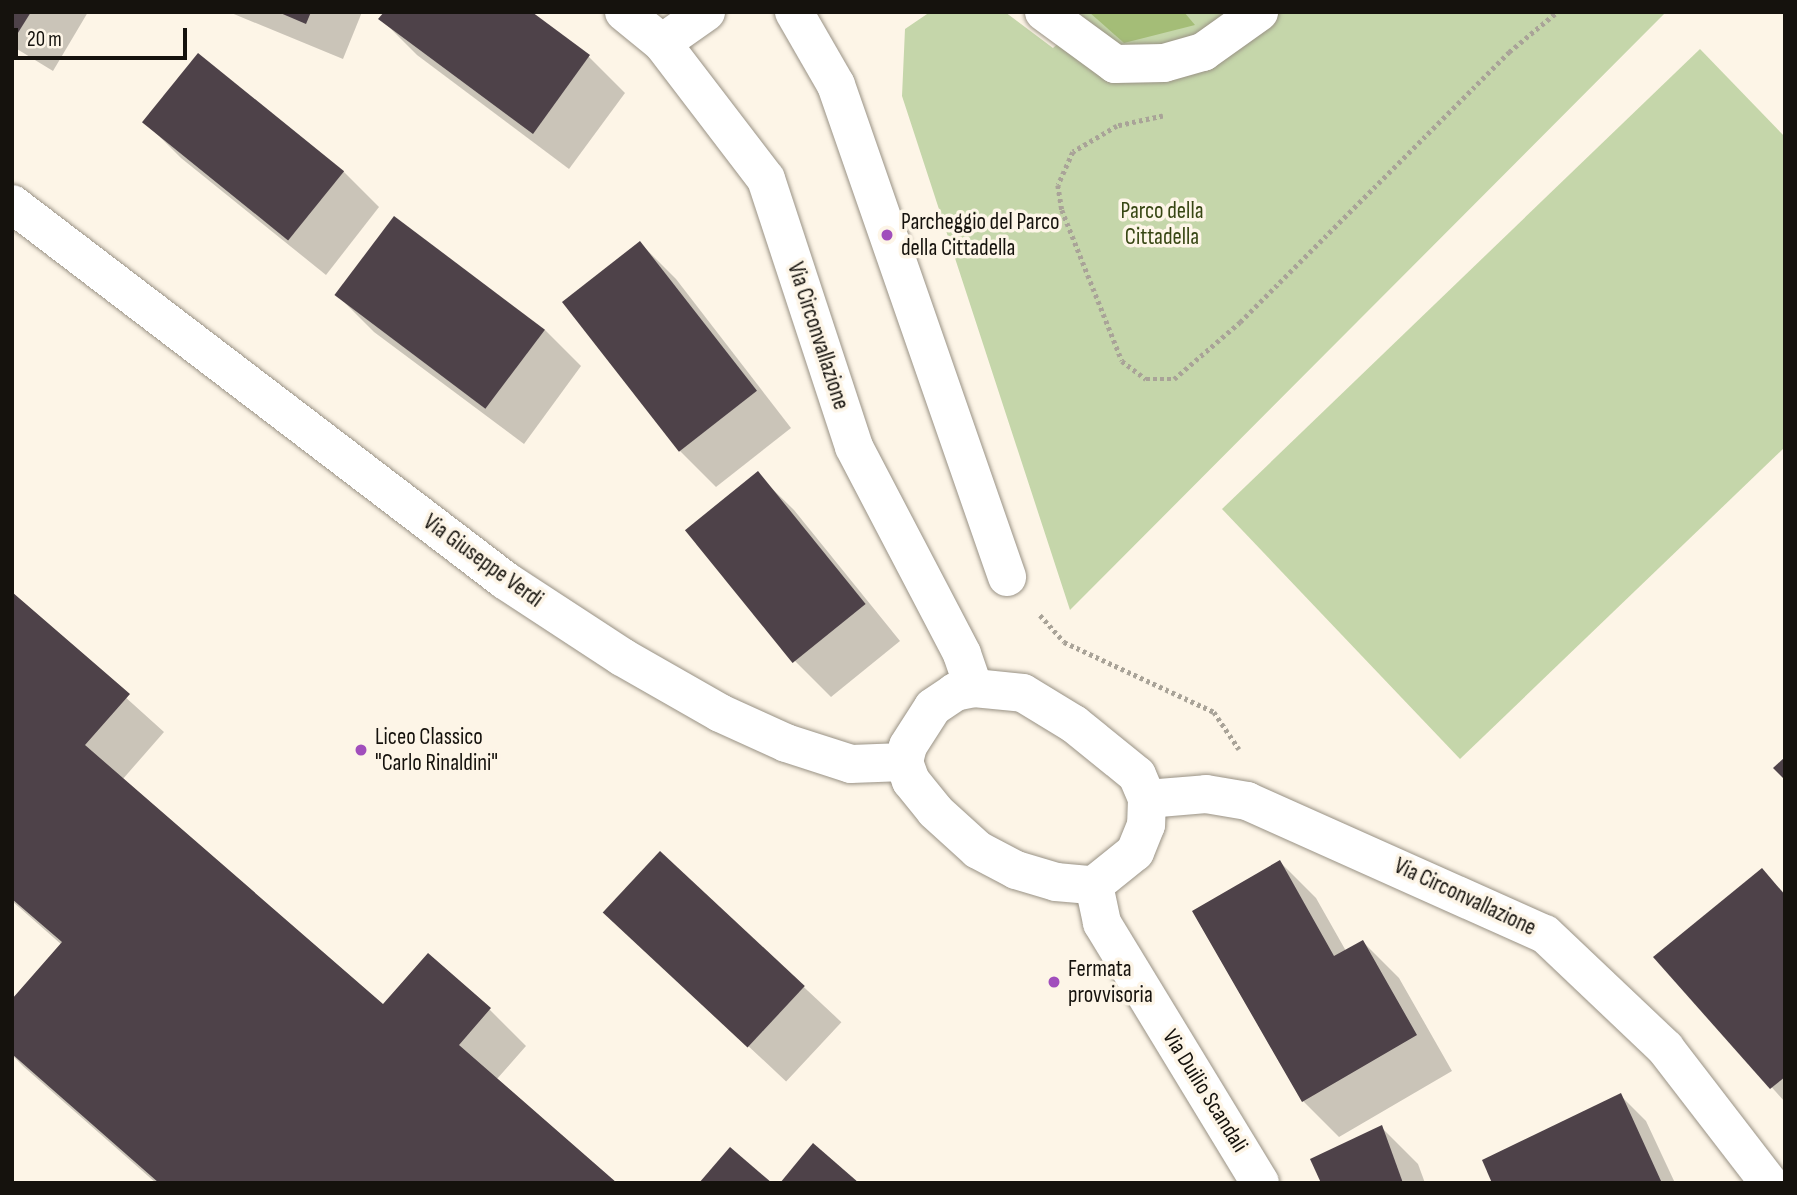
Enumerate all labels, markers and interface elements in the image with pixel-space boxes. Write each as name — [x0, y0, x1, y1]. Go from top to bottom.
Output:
scale bar — [18, 14, 191, 58]
text: 20 m — [27, 27, 62, 52]
park label: Parco della Cittadella — [1120, 197, 1204, 251]
place label: Parcheggio del Parco della Cittadella — [901, 208, 1060, 262]
marker: Parcheggio del Parco della Cittadella — [879, 227, 895, 243]
street label: Via Circonvallazione — [781, 259, 855, 413]
street label: Via Giuseppe Verdi — [418, 508, 548, 614]
place label: Liceo Classico "Carlo Rinaldini" — [375, 723, 498, 777]
marker: Liceo Classico "Carlo Rinaldini" — [353, 742, 369, 758]
street label: Via Circonvallazione — [1390, 852, 1540, 942]
place label: Fermata provvisoria — [1068, 955, 1153, 1009]
marker: Fermata provvisoria — [1046, 974, 1062, 990]
street label: Via Duilio Scandali — [1156, 1025, 1254, 1157]

